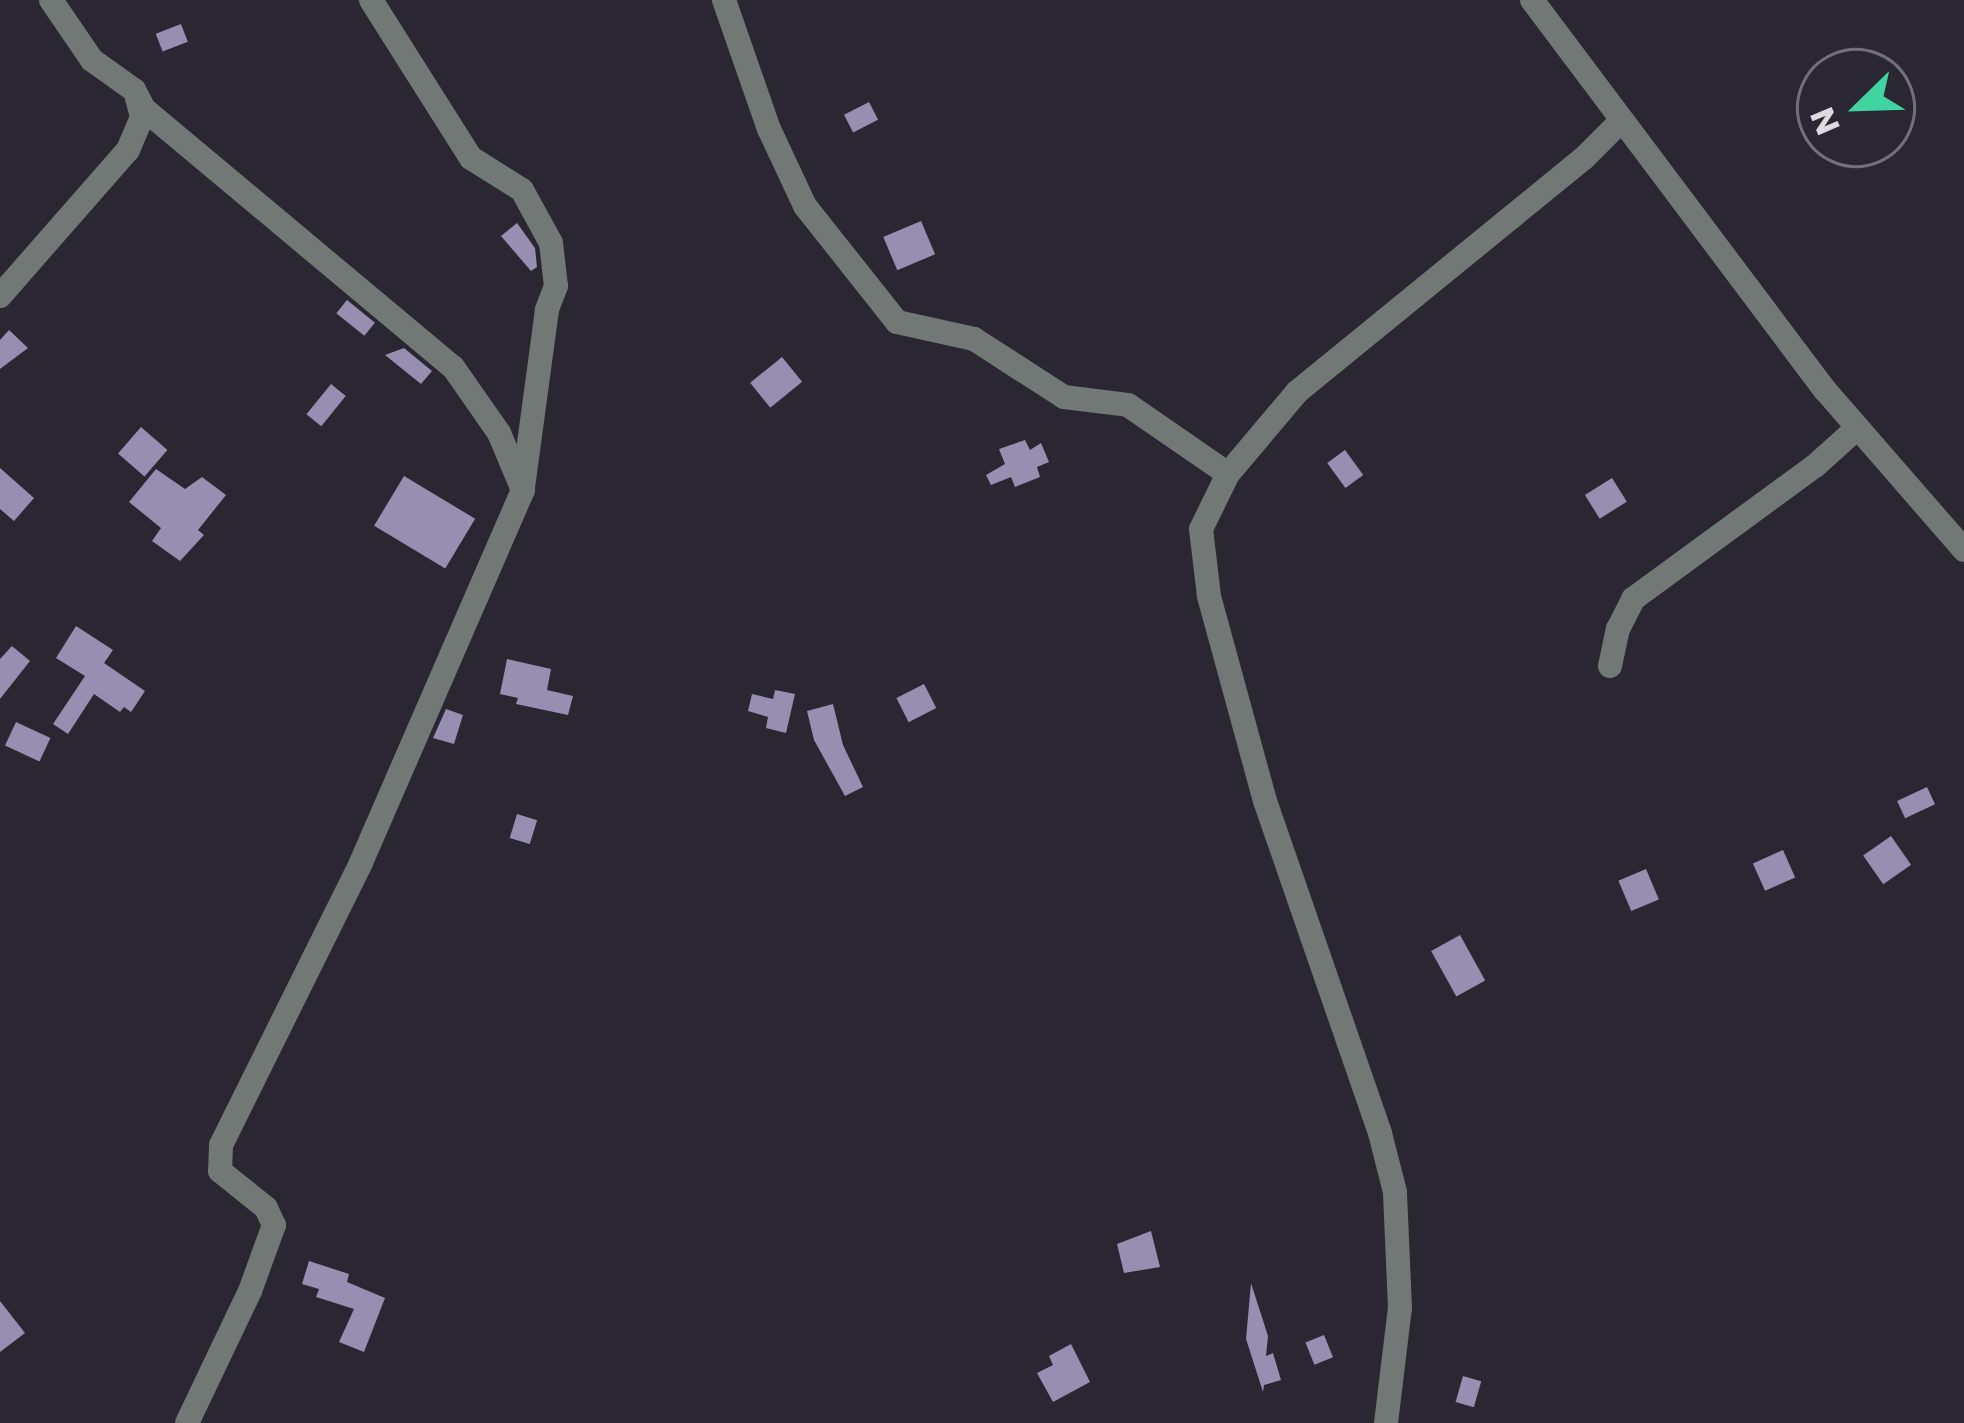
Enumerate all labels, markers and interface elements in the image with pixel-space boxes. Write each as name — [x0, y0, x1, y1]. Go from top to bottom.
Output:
north arrow — [1796, 48, 1916, 168]
text: N — [1799, 100, 1852, 142]

